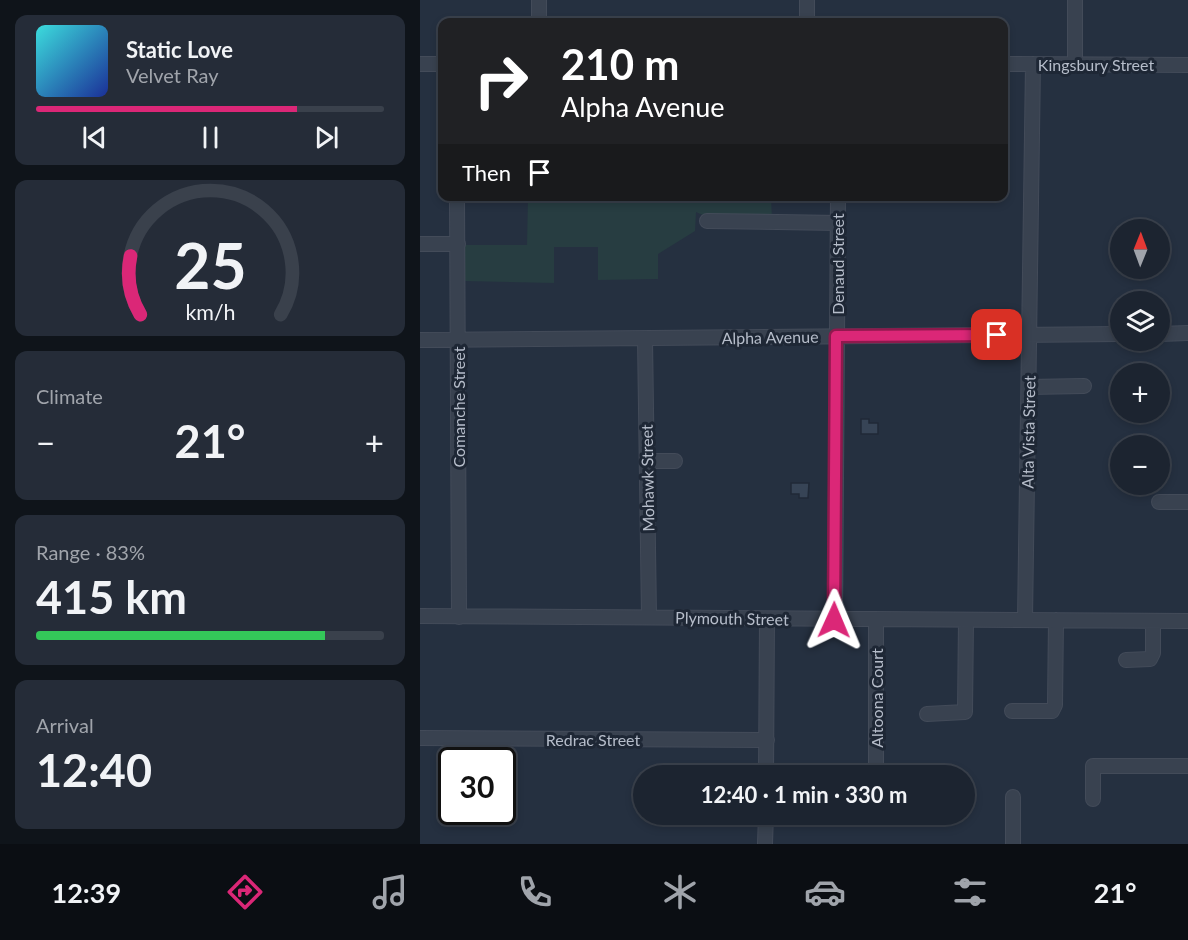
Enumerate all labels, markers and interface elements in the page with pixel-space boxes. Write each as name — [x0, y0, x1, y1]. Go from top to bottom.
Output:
text: Static Love — [126, 36, 233, 63]
text: 210 m — [561, 39, 679, 89]
icon: right — [462, 42, 540, 120]
street label: Kingsbury Street — [1038, 55, 1154, 74]
text: Velvet Ray — [126, 63, 219, 87]
text: Alpha Avenue — [561, 90, 725, 123]
icon: previous — [78, 121, 111, 154]
icon: pause — [194, 121, 227, 154]
icon: next — [310, 121, 343, 154]
icon: arrive — [523, 156, 556, 189]
text: Then — [462, 159, 511, 186]
street label: Denaud Street — [828, 213, 847, 315]
north arrow — [1110, 219, 1170, 279]
map controls — [1110, 219, 1170, 495]
text: 25 — [174, 227, 246, 302]
button: layers — [1110, 291, 1170, 351]
text: km/h — [185, 299, 235, 325]
pin — [971, 309, 1022, 360]
icon: arrive — [980, 318, 1013, 351]
street label: Alpha Avenue — [721, 327, 819, 347]
street label: Comanche Street — [449, 346, 468, 467]
button: + — [1110, 363, 1170, 423]
street label: Alta Vista Street — [1018, 375, 1038, 489]
text: Climate — [36, 384, 103, 408]
text: 21° — [175, 414, 245, 468]
text: − — [36, 422, 55, 462]
text: + — [365, 422, 384, 462]
street label: Mohawk Street — [637, 424, 657, 532]
button: − — [1110, 435, 1170, 495]
text: Range · 83% — [36, 540, 145, 564]
text: 415 km — [36, 570, 187, 624]
position arrow — [802, 588, 866, 652]
street label: Plymouth Street — [675, 608, 789, 628]
street label: Altoona Court — [867, 648, 886, 748]
text: Arrival — [36, 713, 94, 737]
street label: Redrac Street — [546, 730, 640, 749]
text: 12:40 — [36, 743, 152, 797]
speed limit sign: 30 — [438, 747, 516, 825]
text: 12:40 · 1 min · 330 m — [701, 781, 907, 808]
icon: directions — [224, 871, 266, 913]
icon: music — [369, 871, 411, 913]
icon: phone — [514, 871, 556, 913]
icon: climate — [659, 871, 701, 913]
icon: car — [804, 871, 846, 913]
icon: filters — [949, 871, 991, 913]
text: 12:39 — [51, 876, 121, 909]
text: 21° — [1094, 876, 1136, 909]

